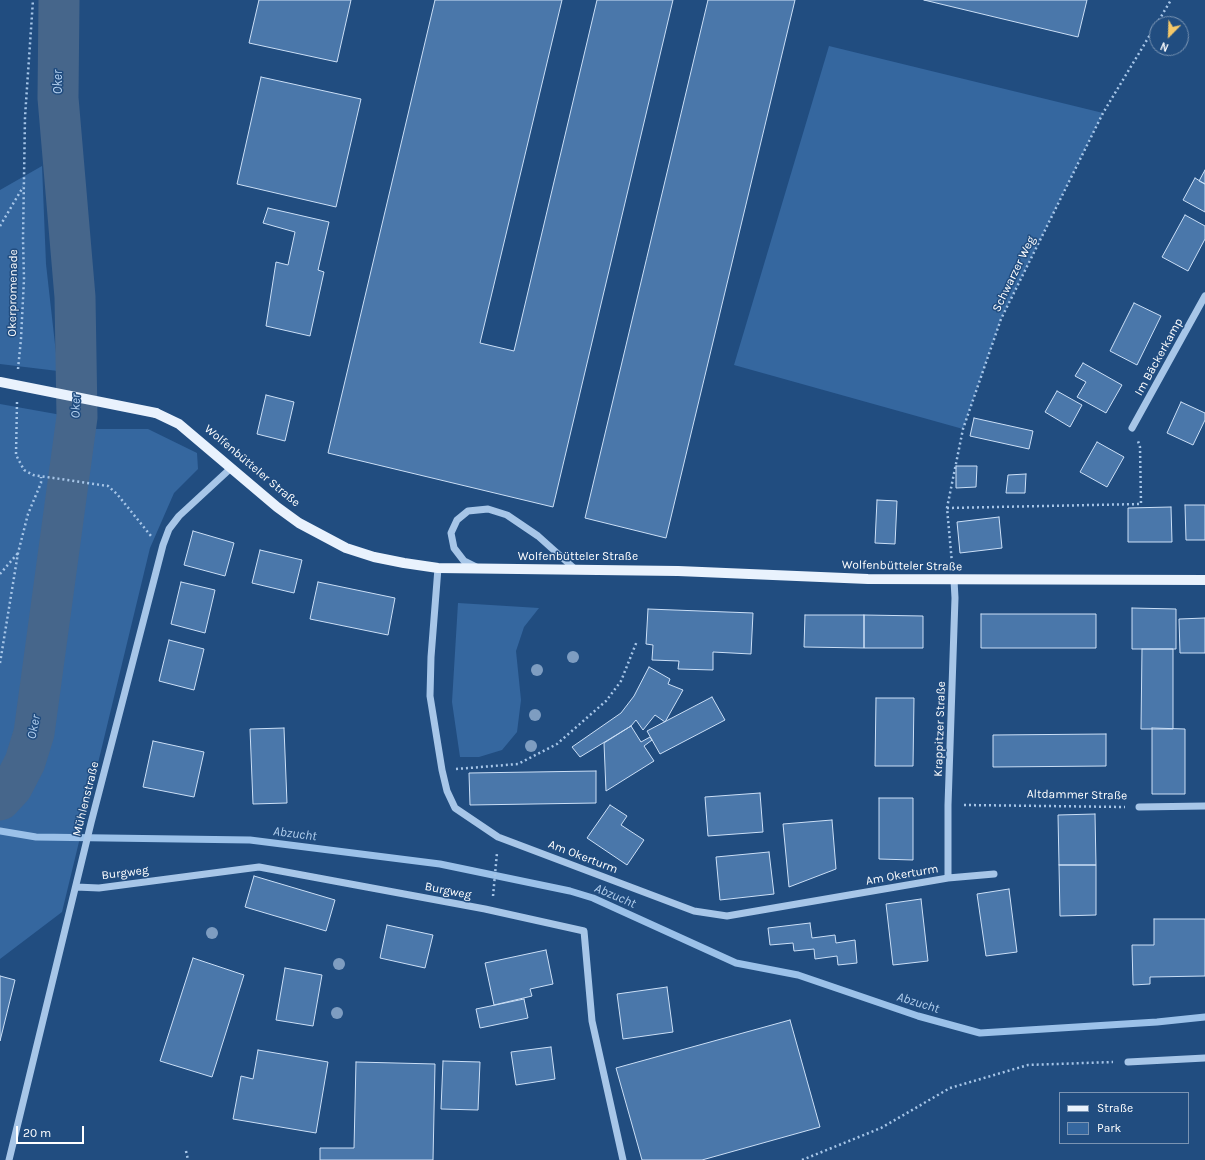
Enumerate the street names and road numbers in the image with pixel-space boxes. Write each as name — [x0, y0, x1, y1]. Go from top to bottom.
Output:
street label: Schwarzer Weg — [989, 234, 1039, 314]
street label: Okerpromenade — [5, 249, 21, 337]
street label: Im Bäckerkamp — [1132, 316, 1186, 398]
street label: Wolfenbütteler Straße — [201, 422, 303, 510]
street label: Wolfenbütteler Straße — [518, 550, 638, 564]
street label: Wolfenbütteler Straße — [842, 558, 962, 574]
street label: Krappitzer Straße — [931, 681, 949, 777]
street label: Mühlenstraße — [70, 760, 102, 838]
street label: Altdammer Straße — [1027, 787, 1127, 803]
street label: Am Okerturm — [546, 837, 620, 877]
street label: Am Okerturm — [865, 862, 939, 888]
street label: Burgweg — [101, 863, 149, 883]
street label: Burgweg — [423, 879, 473, 903]

